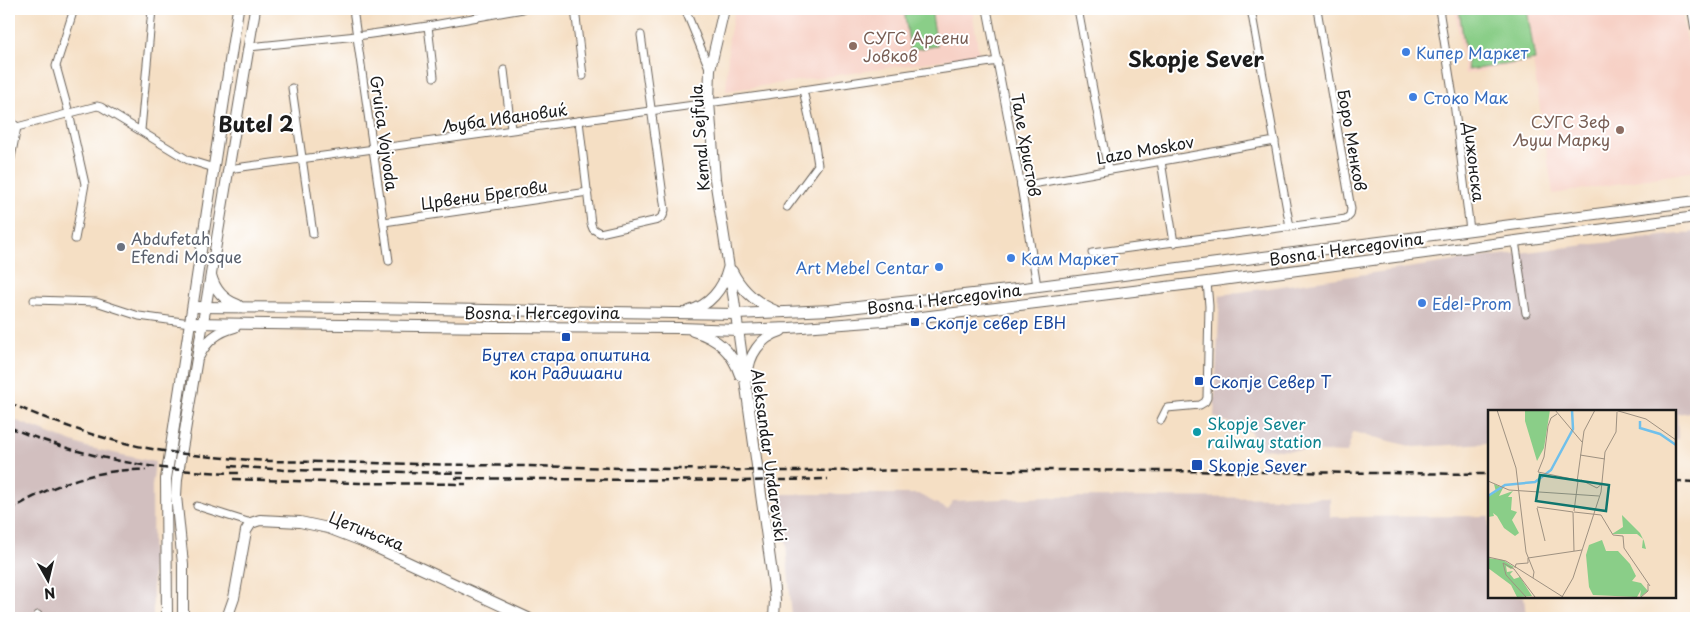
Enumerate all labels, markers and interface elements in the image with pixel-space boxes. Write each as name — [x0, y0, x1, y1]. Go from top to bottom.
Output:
place label: СУГС Арсени Јовков — [863, 25, 969, 67]
marker: СУГС Арсени Јовков — [847, 40, 859, 52]
place label: Кипер Маркет — [1416, 40, 1529, 64]
district label: Skopje Sever — [1128, 42, 1264, 74]
marker: Кипер Маркет — [1400, 46, 1412, 58]
street label: Gruica Vojvoda — [365, 74, 405, 192]
street label: Kemal Sejfula — [683, 84, 715, 192]
place label: Стоко Мак — [1423, 85, 1508, 109]
street label: Боро Менков — [1332, 87, 1374, 193]
street label: Тале Христов — [1006, 91, 1048, 199]
marker: Стоко Мак — [1407, 91, 1419, 103]
street label: Љуба Ивановиќ — [440, 96, 569, 138]
district label: Butel 2 — [218, 107, 294, 139]
place label: СУГС Зеф Љуш Марку — [1513, 109, 1610, 151]
street label: Дижонска — [1458, 120, 1492, 203]
marker: СУГС Зеф Љуш Марку — [1614, 124, 1626, 136]
street label: Lazo Moskov — [1094, 129, 1196, 169]
street label: Црвени Брегови — [419, 173, 549, 215]
street label: Bosna i Hercegovina — [1267, 225, 1425, 271]
place label: Abdufetah Efendi Mosque — [131, 226, 242, 268]
marker: Abdufetah Efendi Mosque — [115, 241, 127, 253]
place label: Кам Маркет — [1021, 246, 1118, 270]
marker: Кам Маркет — [1005, 252, 1017, 264]
place label: Art Mebel Centar — [796, 255, 930, 279]
marker: Art Mebel Centar — [933, 261, 945, 273]
street label: Bosna i Hercegovina — [865, 277, 1023, 319]
place label: Edel-Prom — [1432, 291, 1512, 315]
marker: Edel-Prom — [1416, 297, 1428, 309]
street label: Bosna i Hercegovina — [464, 300, 620, 324]
place label: Скопје север ЕВН — [925, 310, 1066, 334]
marker: Скопје север ЕВН — [909, 316, 921, 328]
marker: Бутел стара општина кон Радишани — [560, 331, 572, 343]
place label: Бутел стара општина кон Радишани — [482, 342, 650, 384]
street label: Aleksandar Urdarevski — [746, 367, 794, 543]
place label: Скопје Север Т — [1209, 369, 1331, 393]
marker: Скопје Север Т — [1193, 375, 1205, 387]
inset map — [1488, 410, 1675, 597]
place label: Skopje Sever railway station — [1207, 411, 1322, 453]
marker: Skopje Sever railway station — [1191, 426, 1203, 438]
place label: Skopje Sever — [1208, 453, 1307, 477]
marker: Skopje Sever — [1190, 458, 1204, 472]
street label: Цетињска — [326, 504, 408, 556]
north arrow — [22, 554, 72, 604]
text: N — [43, 582, 57, 605]

